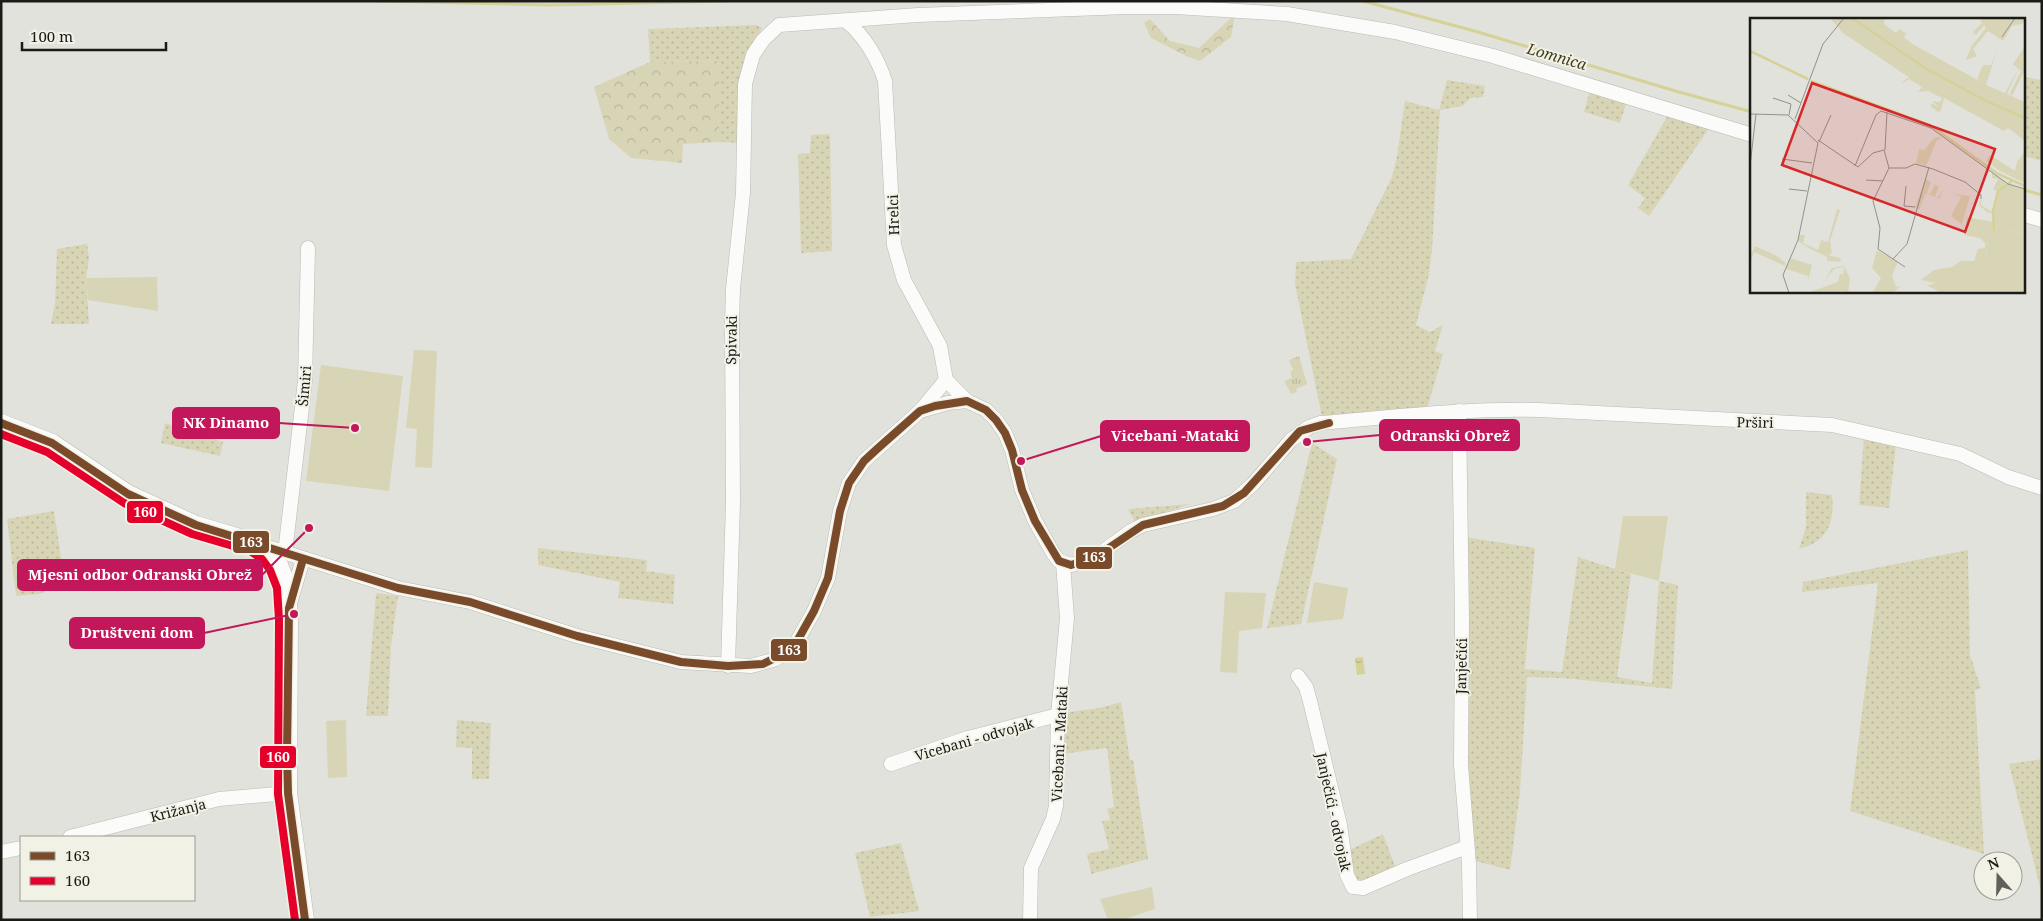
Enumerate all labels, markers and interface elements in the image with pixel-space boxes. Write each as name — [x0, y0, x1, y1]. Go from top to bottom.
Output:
inset map — [1750, 18, 2026, 292]
scale bar — [22, 20, 166, 52]
text: 100 m — [30, 26, 73, 46]
water label: Lomnica — [1524, 38, 1589, 74]
street label: Hrelci — [883, 194, 903, 236]
street label: Spivaki — [721, 315, 741, 365]
street label: Šimiri — [293, 364, 315, 407]
callout: NK Dinamo — [173, 408, 279, 438]
text: NK Dinamo — [183, 412, 269, 432]
street label: Prširi — [1736, 412, 1774, 432]
callout: Odranski Obrež — [1380, 420, 1519, 450]
callout: Vicebani -Mataki — [1101, 421, 1249, 451]
text: Vicebani -Mataki — [1111, 425, 1240, 445]
text: Odranski Obrež — [1390, 425, 1510, 445]
line badge: 160 — [126, 500, 164, 524]
text: 160 — [133, 502, 157, 521]
line badge: 163 — [232, 530, 270, 554]
text: 163 — [239, 532, 263, 551]
line badge: 163 — [1075, 546, 1113, 570]
text: 163 — [1082, 547, 1106, 566]
callout: Mjesni odbor Odranski Obrež — [18, 560, 262, 590]
text: Mjesni odbor Odranski Obrež — [28, 564, 252, 584]
callout: Društveni dom — [70, 618, 204, 648]
text: Društveni dom — [80, 622, 194, 642]
street label: Janječići — [1451, 637, 1471, 695]
line badge: 163 — [770, 638, 808, 662]
text: 163 — [777, 640, 801, 659]
street label: Vicebani - Mataki — [1046, 685, 1072, 803]
street label: Vicebani - odvojak — [912, 713, 1037, 765]
line badge: 160 — [259, 745, 297, 769]
text: 160 — [266, 747, 290, 766]
street label: Janječići - odvojak — [1312, 750, 1356, 874]
street label: Križanja — [148, 794, 208, 826]
legend — [20, 836, 195, 901]
text: 163 — [65, 845, 90, 865]
north arrow — [1973, 851, 2023, 901]
text: N — [1985, 852, 2002, 874]
text: 160 — [65, 870, 90, 890]

